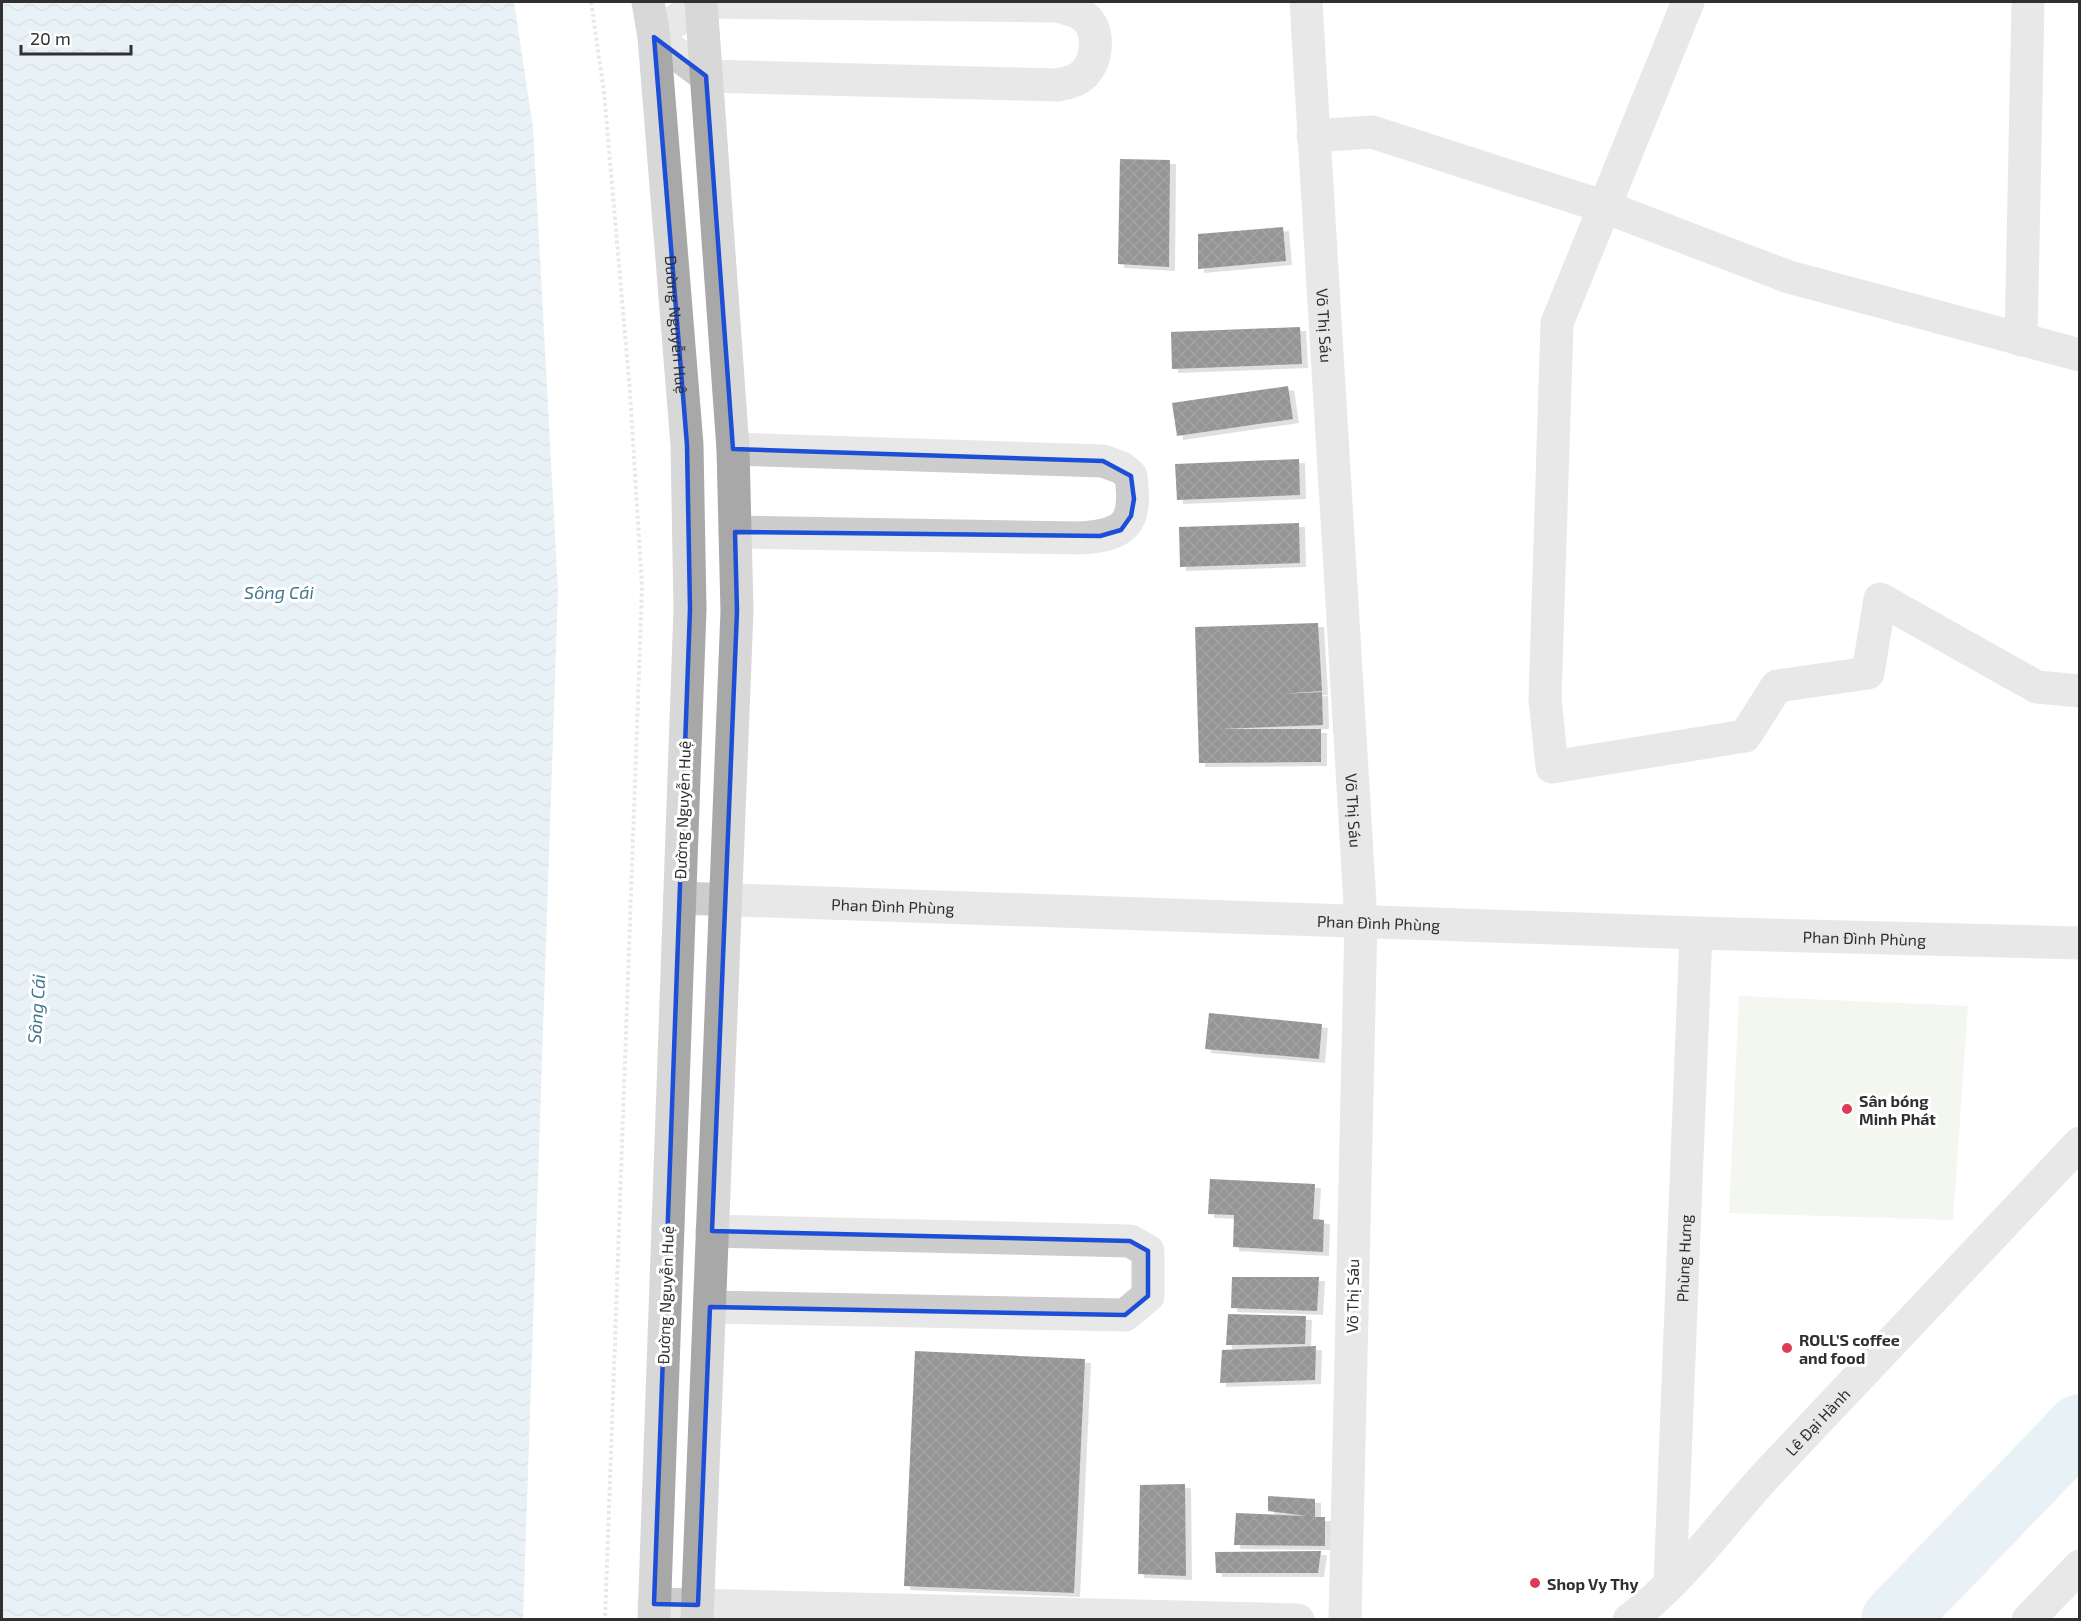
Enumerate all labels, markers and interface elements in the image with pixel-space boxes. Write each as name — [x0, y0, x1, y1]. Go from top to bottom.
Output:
scale bar — [21, 18, 130, 56]
text: 20 m — [30, 27, 71, 49]
street label: Đường Nguyễn Huệ — [662, 255, 692, 395]
street label: Võ Thị Sáu — [1314, 288, 1337, 363]
water label: Sông Cái — [244, 581, 314, 603]
street label: Đường Nguyễn Huệ — [670, 740, 694, 880]
street label: Võ Thị Sáu — [1343, 773, 1366, 848]
street label: Phan Đình Phùng — [831, 894, 955, 917]
street label: Phan Đình Phùng — [1317, 910, 1441, 934]
street label: Phan Đình Phùng — [1802, 926, 1926, 948]
water label: Sông Cái — [23, 973, 49, 1045]
place label: Sân bóng Minh Phát — [1859, 1091, 1936, 1128]
marker: Sân bóng Minh Phát — [1840, 1102, 1854, 1116]
street label: Phùng Hưng — [1672, 1214, 1694, 1303]
street label: Đường Nguyễn Huệ — [653, 1225, 677, 1365]
street label: Võ Thị Sáu — [1342, 1259, 1362, 1333]
place label: ROLL’S coffee and food — [1799, 1330, 1900, 1367]
marker: ROLL’S coffee and food — [1780, 1341, 1794, 1355]
street label: Lê Đại Hành — [1781, 1384, 1853, 1459]
place label: Shop Vy Thy — [1547, 1574, 1638, 1594]
marker: Shop Vy Thy — [1528, 1576, 1542, 1590]

